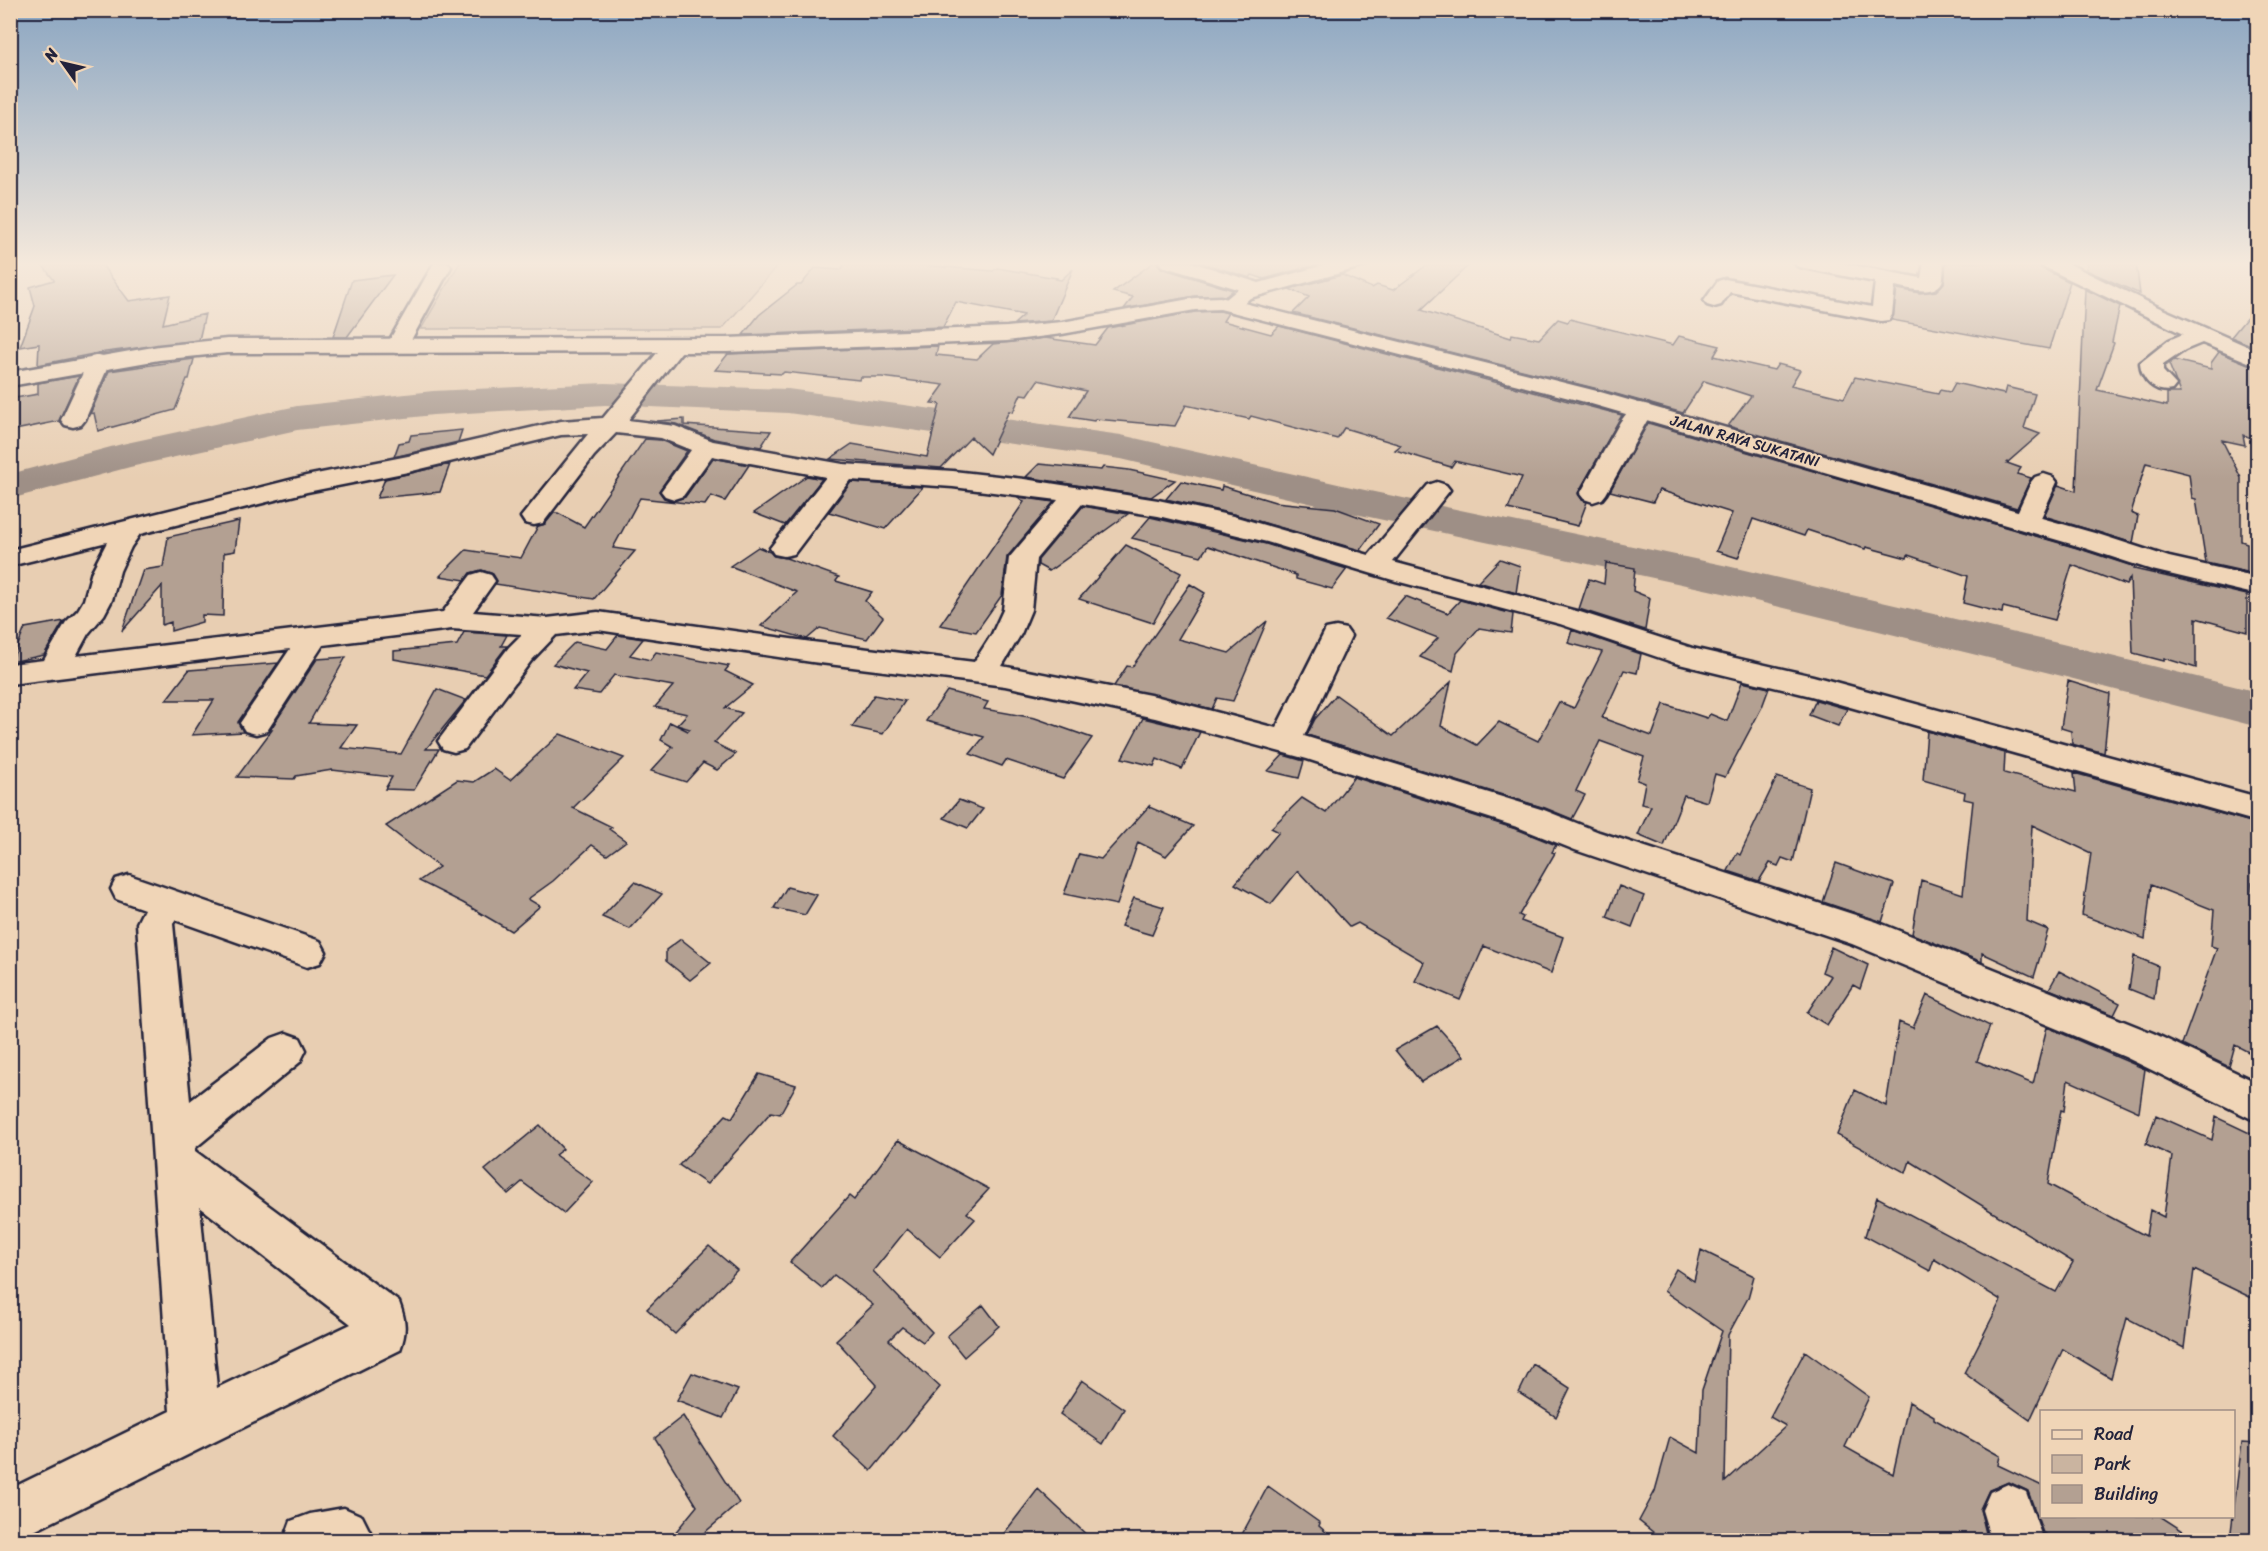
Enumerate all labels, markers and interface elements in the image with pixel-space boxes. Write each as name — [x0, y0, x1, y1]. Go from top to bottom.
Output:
north arrow — [33, 33, 93, 93]
text: N — [35, 41, 67, 68]
street label: JALAN RAYA SUKATANI — [1666, 407, 1823, 475]
legend — [2040, 1410, 2235, 1518]
text: Road — [2094, 1418, 2134, 1450]
text: Park — [2094, 1448, 2131, 1480]
text: Building — [2094, 1478, 2158, 1510]

